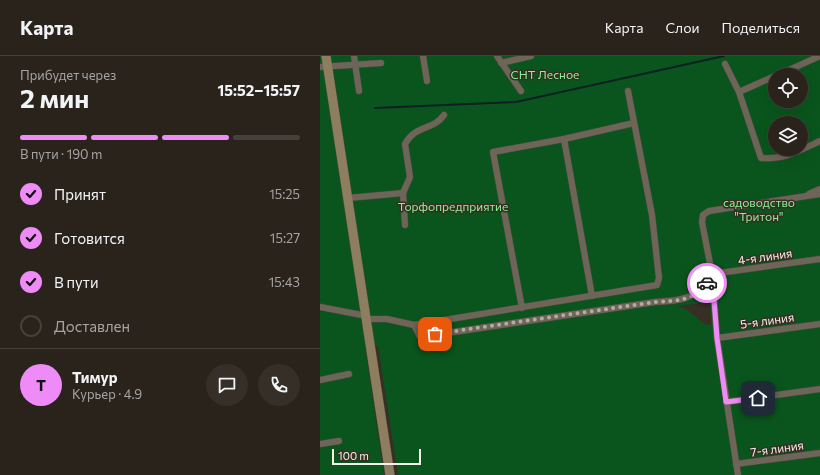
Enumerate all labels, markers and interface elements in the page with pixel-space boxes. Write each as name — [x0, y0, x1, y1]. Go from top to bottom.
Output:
text: Карта — [20, 16, 73, 39]
text: Карта — [605, 19, 643, 36]
text: Слои — [665, 19, 700, 36]
text: Поделиться — [722, 19, 800, 36]
text: Прибудет через — [20, 67, 116, 83]
park label: СНТ Лесное — [511, 67, 579, 81]
map controls — [768, 68, 808, 156]
button: locate — [768, 68, 808, 108]
text: 15:52–15:57 — [218, 81, 300, 99]
text: 2 мин — [20, 82, 89, 113]
button: layers — [768, 116, 808, 156]
text: В пути · 190 m — [20, 146, 102, 162]
icon: check — [20, 183, 42, 205]
text: Принят — [54, 185, 106, 203]
text: 15:25 — [269, 186, 300, 202]
park label: садоводство "Тритон" — [723, 195, 795, 223]
park label: Торфопредприятие — [398, 199, 508, 213]
icon: check — [20, 227, 42, 249]
text: Готовится — [54, 229, 125, 247]
text: 15:27 — [270, 230, 300, 246]
street label: 4-я линия — [737, 245, 793, 267]
courier — [687, 263, 727, 303]
icon: check — [20, 271, 42, 293]
icon: car — [696, 272, 718, 294]
text: В пути — [54, 273, 99, 291]
text: 15:43 — [269, 274, 300, 290]
street label: 5-я линия — [739, 309, 795, 331]
text: Доставлен — [54, 317, 130, 335]
pin — [418, 317, 452, 351]
icon: bag — [424, 323, 446, 345]
button: chat — [206, 364, 248, 406]
button: phone — [258, 364, 300, 406]
text: Тимур — [72, 368, 117, 386]
text: Т — [36, 376, 46, 394]
pin — [741, 381, 775, 415]
text: Курьер · 4.9 — [72, 386, 142, 402]
icon: home — [747, 387, 769, 409]
street label: 7-я линия — [749, 437, 805, 459]
scale bar — [332, 447, 421, 466]
text: 100 m — [338, 449, 369, 462]

